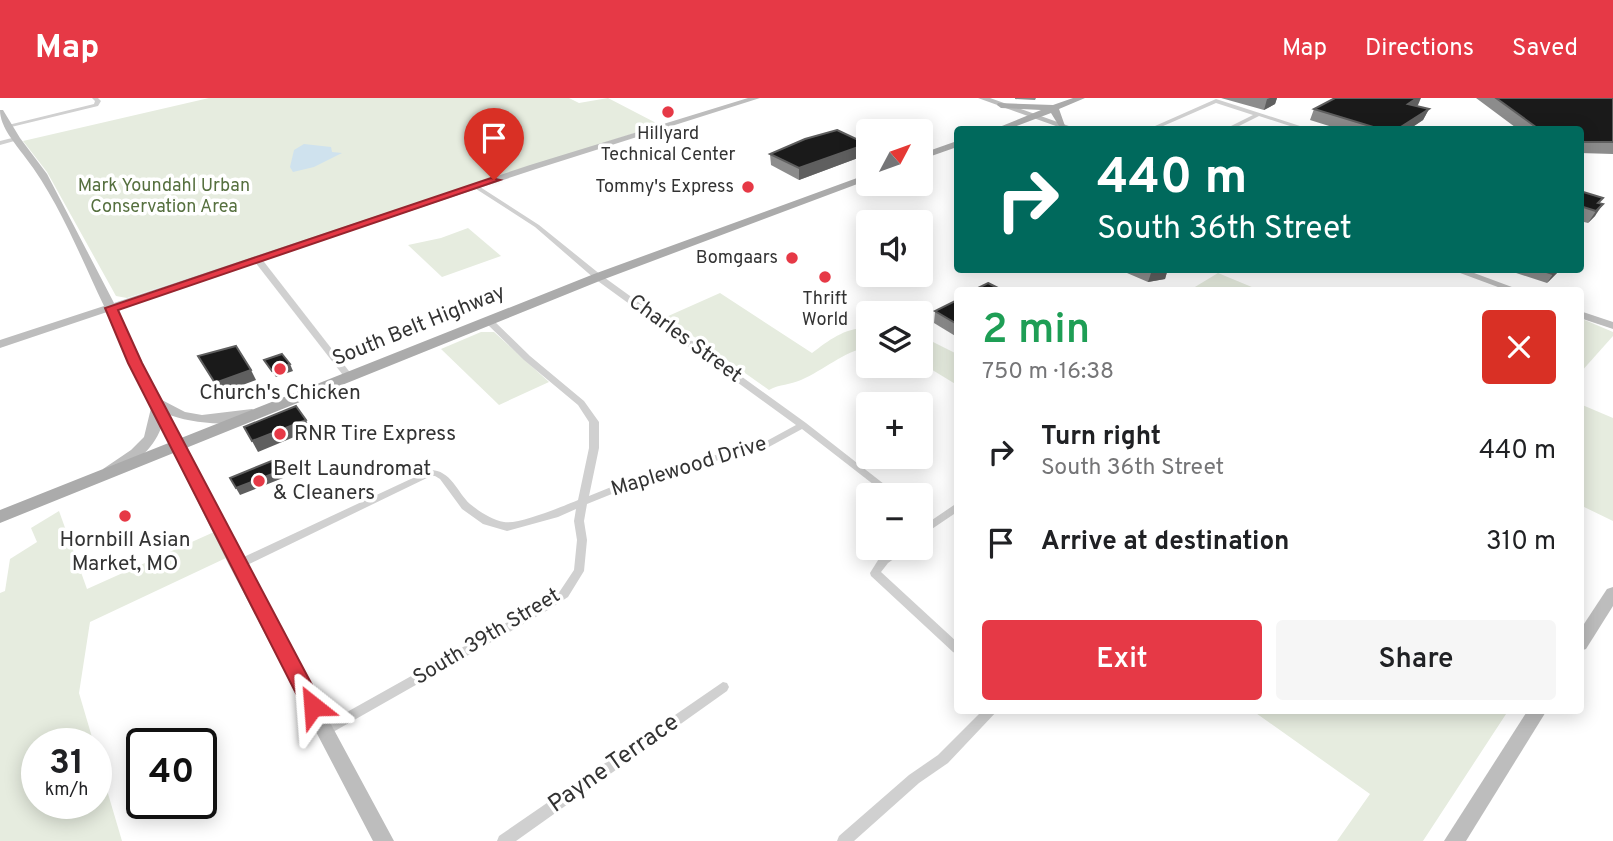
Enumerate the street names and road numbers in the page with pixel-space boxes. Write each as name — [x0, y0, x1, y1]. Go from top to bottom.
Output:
street label: South Belt Highway — [329, 279, 509, 373]
street label: Charles Street — [623, 289, 747, 389]
street label: Maplewood Drive — [608, 430, 770, 504]
street label: South 39th Street — [409, 582, 565, 692]
street label: Payne Terrace — [543, 708, 685, 820]

